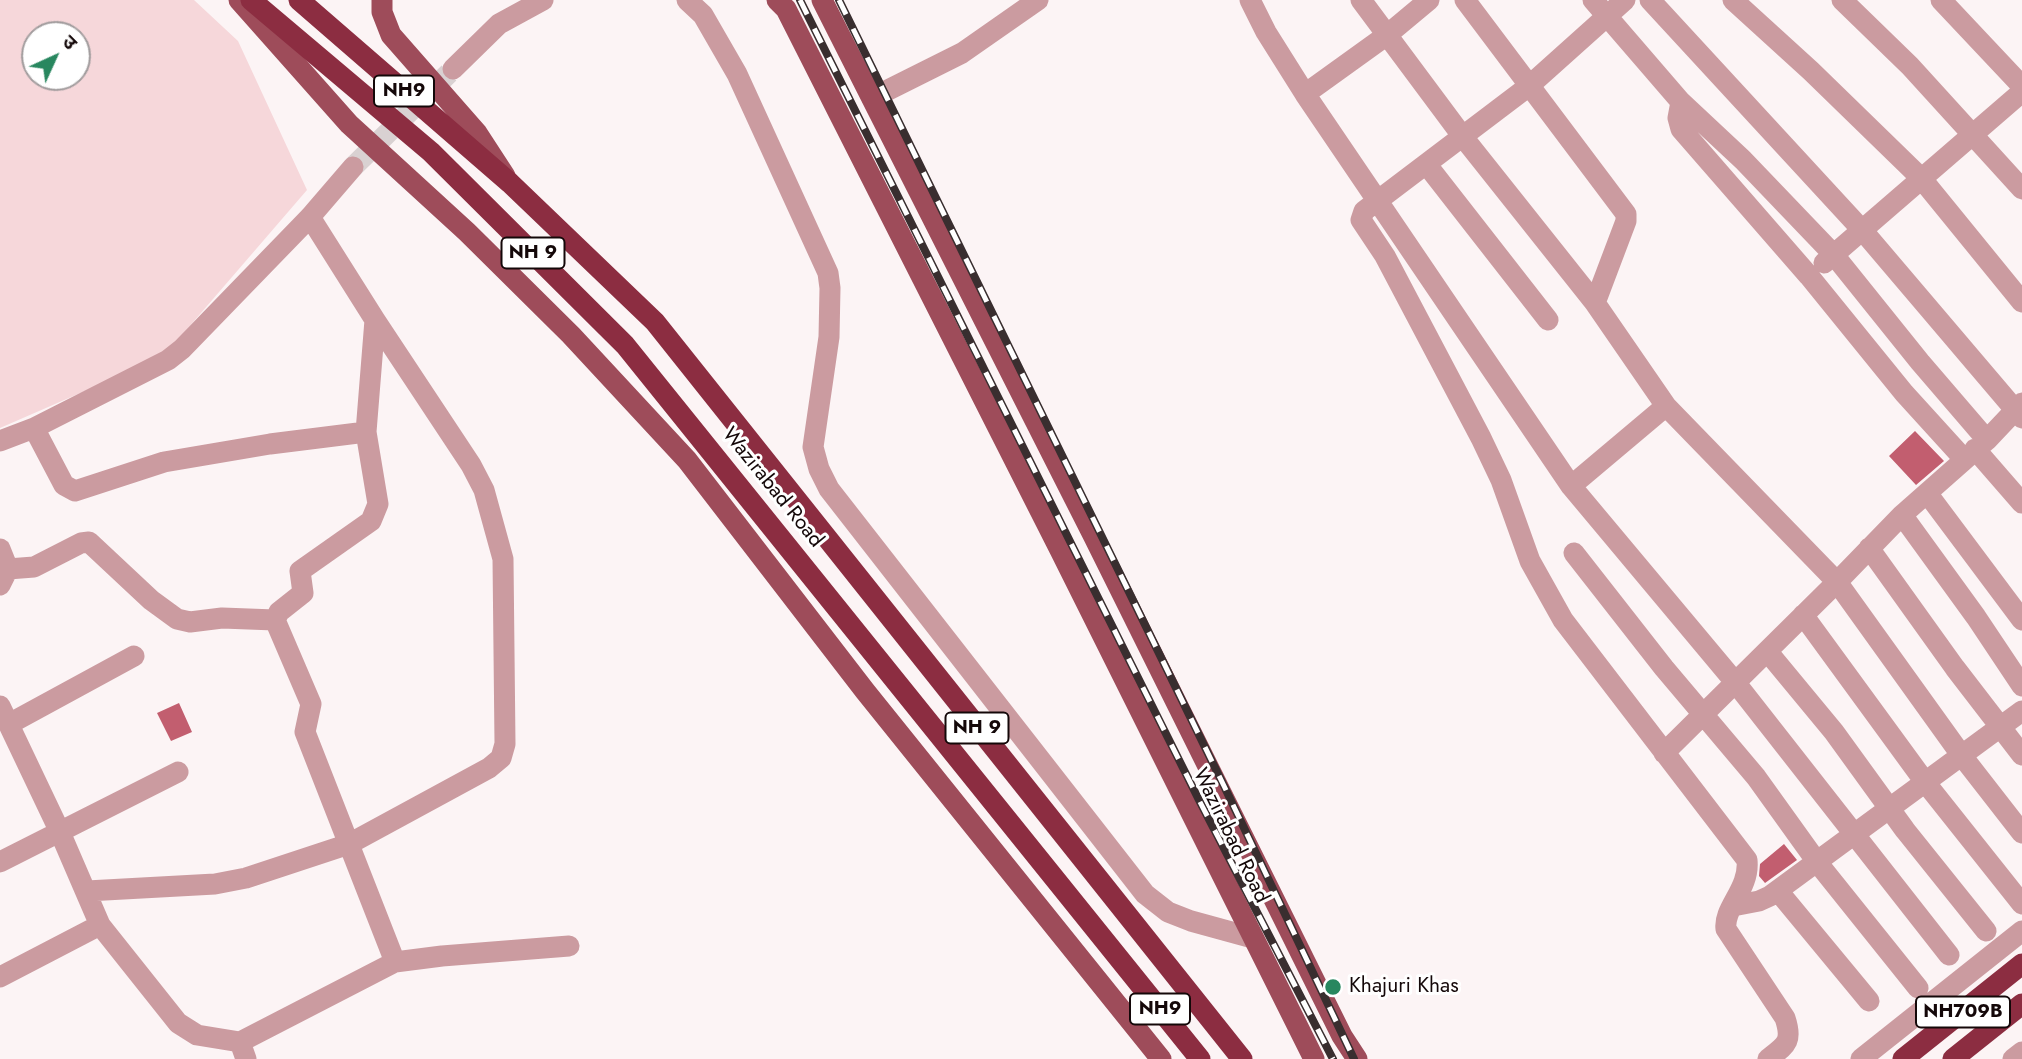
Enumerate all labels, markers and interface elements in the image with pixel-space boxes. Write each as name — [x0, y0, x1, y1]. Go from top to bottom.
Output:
north arrow — [21, 21, 91, 91]
text: उ — [56, 29, 83, 56]
road number: NH9 — [374, 76, 434, 106]
road number: NH 9 — [502, 238, 564, 268]
street label: Wazirabad Road — [716, 423, 828, 553]
road number: NH 9 — [946, 712, 1009, 744]
street label: Wazirabad Road — [1186, 764, 1274, 908]
place label: Khajuri Khas — [1349, 974, 1459, 1000]
marker: Khajuri Khas — [1323, 977, 1343, 997]
road number: NH9 — [1130, 993, 1190, 1024]
road number: NH709B — [1916, 996, 2010, 1028]

